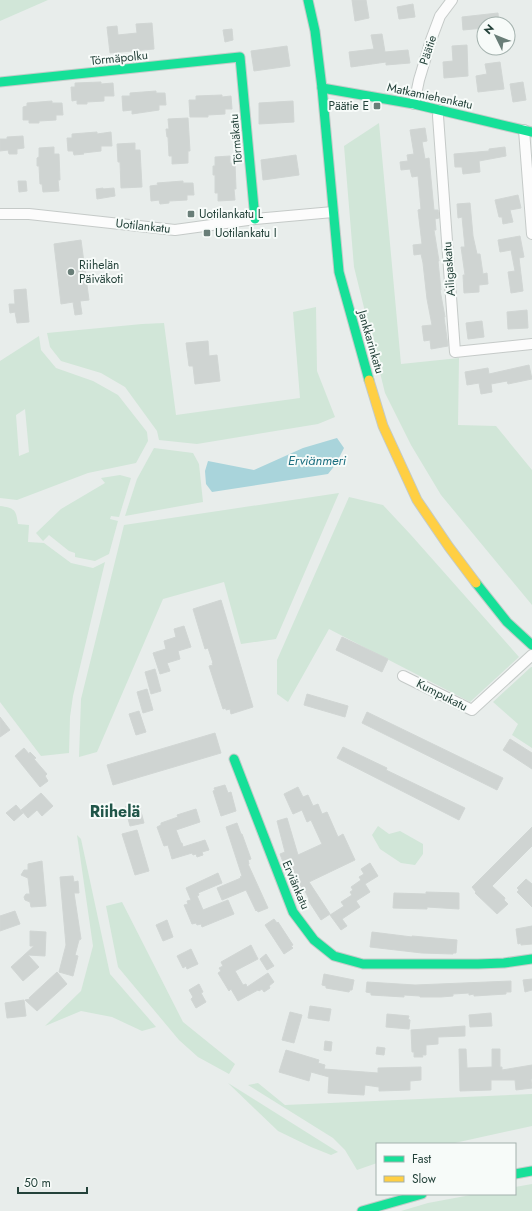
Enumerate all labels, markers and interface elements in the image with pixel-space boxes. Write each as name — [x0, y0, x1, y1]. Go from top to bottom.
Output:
north arrow — [476, 16, 516, 56]
text: N — [480, 21, 498, 38]
street label: Päätie — [415, 33, 441, 67]
street label: Törmäpolku — [89, 46, 149, 70]
street label: Matkamiehenkatu — [386, 78, 474, 114]
place label: Päätie E — [328, 97, 369, 115]
marker: Päätie E — [372, 101, 382, 111]
street label: Törmäkatu — [225, 113, 247, 165]
place label: Uotilankatu L — [199, 205, 264, 223]
marker: Uotilankatu L — [186, 209, 196, 219]
street label: Uotilankatu — [115, 214, 171, 238]
place label: Uotilankatu I — [215, 224, 277, 242]
marker: Uotilankatu I — [202, 228, 212, 238]
street label: Ailigaskatu — [438, 241, 460, 297]
place label: Riihelän Päiväkoti — [79, 256, 123, 288]
marker: Riihelän Päiväkoti — [66, 267, 76, 277]
street label: Jankkarinkatu — [353, 306, 389, 376]
water label: Erviänmeri — [288, 451, 347, 470]
street label: Kumpukatu — [413, 674, 471, 716]
district label: Riihelä — [90, 800, 140, 823]
street label: Erviänkatu — [278, 858, 314, 912]
legend — [376, 1143, 516, 1195]
text: Fast — [412, 1150, 431, 1168]
scale bar — [18, 1169, 87, 1195]
text: Slow — [412, 1170, 437, 1188]
text: 50 m — [24, 1174, 51, 1192]

